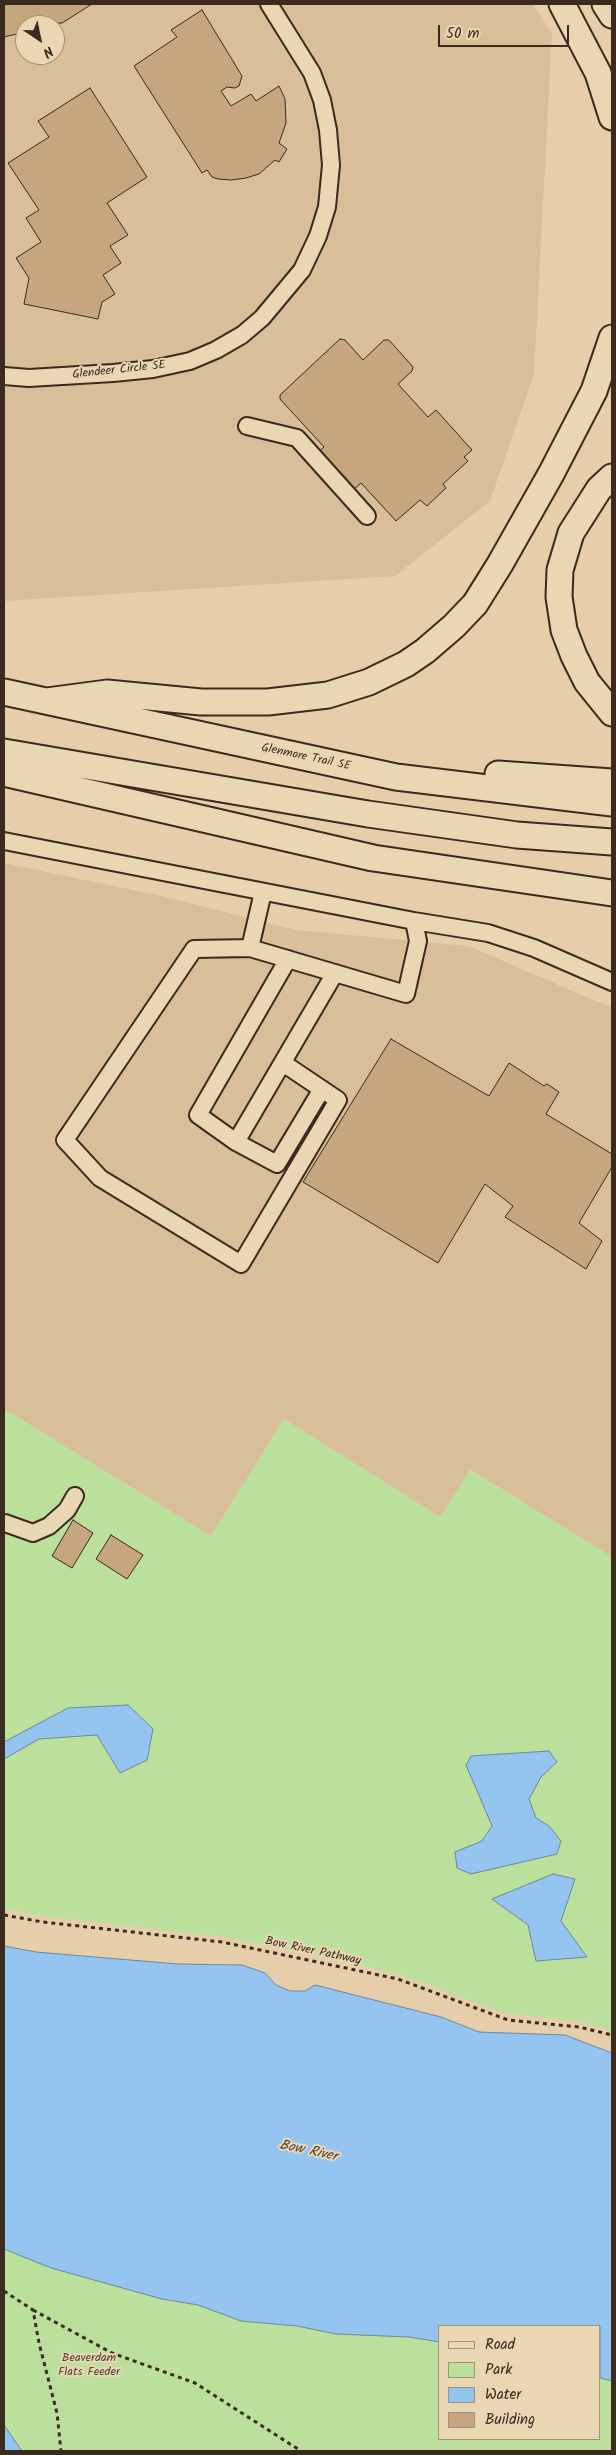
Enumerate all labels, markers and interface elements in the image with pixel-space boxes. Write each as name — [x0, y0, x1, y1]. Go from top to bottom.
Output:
north arrow — [15, 15, 65, 65]
scale bar — [441, 15, 572, 47]
text: 50 m — [446, 22, 480, 46]
text: N — [38, 40, 58, 63]
street label: Glendeer Circle SE — [72, 359, 166, 383]
street label: Glenmore Trail SE — [260, 741, 352, 775]
street label: Bow River Pathway — [264, 1935, 362, 1969]
water label: Bow River — [278, 2138, 338, 2166]
legend — [438, 2325, 601, 2440]
text: Road — [485, 2333, 515, 2357]
park label: Beaverdam Flats Feeder — [58, 2352, 120, 2380]
text: Park — [485, 2358, 512, 2382]
text: Water — [485, 2383, 521, 2407]
text: Building — [485, 2408, 535, 2432]

